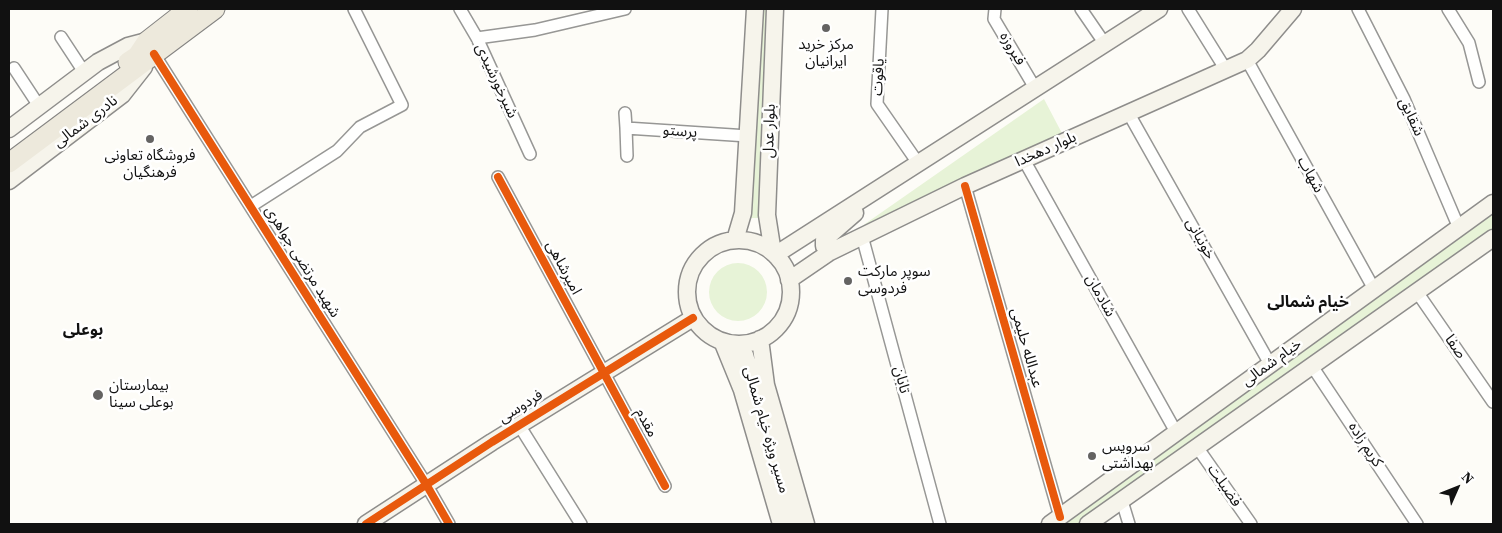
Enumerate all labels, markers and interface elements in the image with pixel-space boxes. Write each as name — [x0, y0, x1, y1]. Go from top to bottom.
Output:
marker: مرکز خرید ایرانیان — [820, 22, 832, 34]
street label: فیروزه — [995, 29, 1029, 69]
place label: مرکز خرید ایرانیان — [798, 36, 854, 71]
street label: شیرخورشیدی — [471, 41, 521, 121]
street label: یاقوت — [869, 58, 889, 96]
street label: نادری شمالی — [50, 92, 122, 152]
street label: شقایق — [1395, 95, 1427, 139]
street label: بلوار عدل — [760, 104, 780, 158]
street label: پرستو — [662, 122, 698, 142]
street label: بلوار دهخدا — [1013, 129, 1079, 171]
marker: فروشگاه تعاونی فرهنگیان — [144, 133, 156, 145]
place label: فروشگاه تعاونی فرهنگیان — [104, 147, 196, 182]
street label: شهاب — [1293, 154, 1327, 196]
street label: شهید مرتضی جواهری — [260, 203, 344, 321]
street label: خونبانی — [1181, 215, 1219, 263]
street label: امیرشاهی — [541, 238, 585, 298]
place label: سوپر مارکت فردوسی — [858, 263, 930, 298]
street label: شادمان — [1081, 272, 1119, 320]
marker: سوپر مارکت فردوسی — [842, 275, 854, 287]
district label: خیام شمالی — [1267, 293, 1349, 313]
street label: عبدالله حلیمی — [1006, 306, 1046, 390]
district label: بوعلی — [63, 321, 103, 341]
street label: صفا — [1440, 331, 1470, 363]
street label: خیام شمالی — [1239, 335, 1305, 391]
street label: تابان — [889, 364, 913, 396]
street label: مسیر ویژه خیام شمالی — [739, 365, 793, 495]
place label: بیمارستان بوعلی سینا — [109, 377, 174, 412]
street label: فردوسی — [496, 386, 546, 428]
marker: بیمارستان بوعلی سینا — [91, 388, 105, 402]
street label: مقدم — [631, 405, 661, 441]
street label: کریم زاده — [1344, 419, 1386, 471]
place label: سرویس بهداشتی — [1102, 438, 1154, 473]
marker: سرویس بهداشتی — [1086, 450, 1098, 462]
street label: فضیلت — [1203, 461, 1245, 511]
north arrow — [1432, 463, 1482, 513]
text: N — [1457, 467, 1479, 488]

